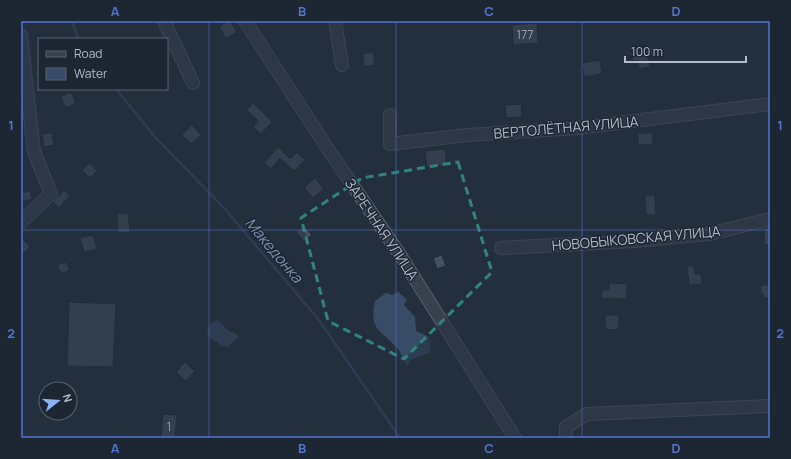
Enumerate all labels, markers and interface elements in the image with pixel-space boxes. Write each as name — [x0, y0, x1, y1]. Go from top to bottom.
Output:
text: A — [111, 2, 120, 20]
text: B — [298, 2, 306, 20]
text: C — [484, 2, 494, 20]
text: D — [671, 2, 681, 20]
house number: 177 — [516, 26, 534, 43]
legend — [38, 38, 168, 90]
scale bar — [625, 38, 746, 64]
text: 100 m — [631, 43, 663, 60]
text: Road — [74, 45, 102, 62]
text: Water — [74, 65, 108, 82]
street label: ВЕРТОЛЁТНАЯ УЛИЦА — [493, 111, 639, 143]
text: 1 — [8, 116, 14, 134]
text: 1 — [777, 116, 783, 134]
street label: ЗАРЕЧНАЯ УЛИЦА — [341, 174, 423, 284]
water label: Македонка — [240, 213, 308, 288]
street label: НОВОБЫКОВСКАЯ УЛИЦА — [551, 221, 721, 255]
text: 2 — [7, 324, 15, 342]
text: 2 — [776, 324, 784, 342]
north arrow — [38, 381, 78, 421]
text: N — [60, 392, 76, 404]
house number: 1 — [167, 418, 171, 435]
text: A — [111, 439, 120, 457]
text: B — [298, 439, 306, 457]
text: C — [484, 439, 494, 457]
text: D — [671, 439, 681, 457]

